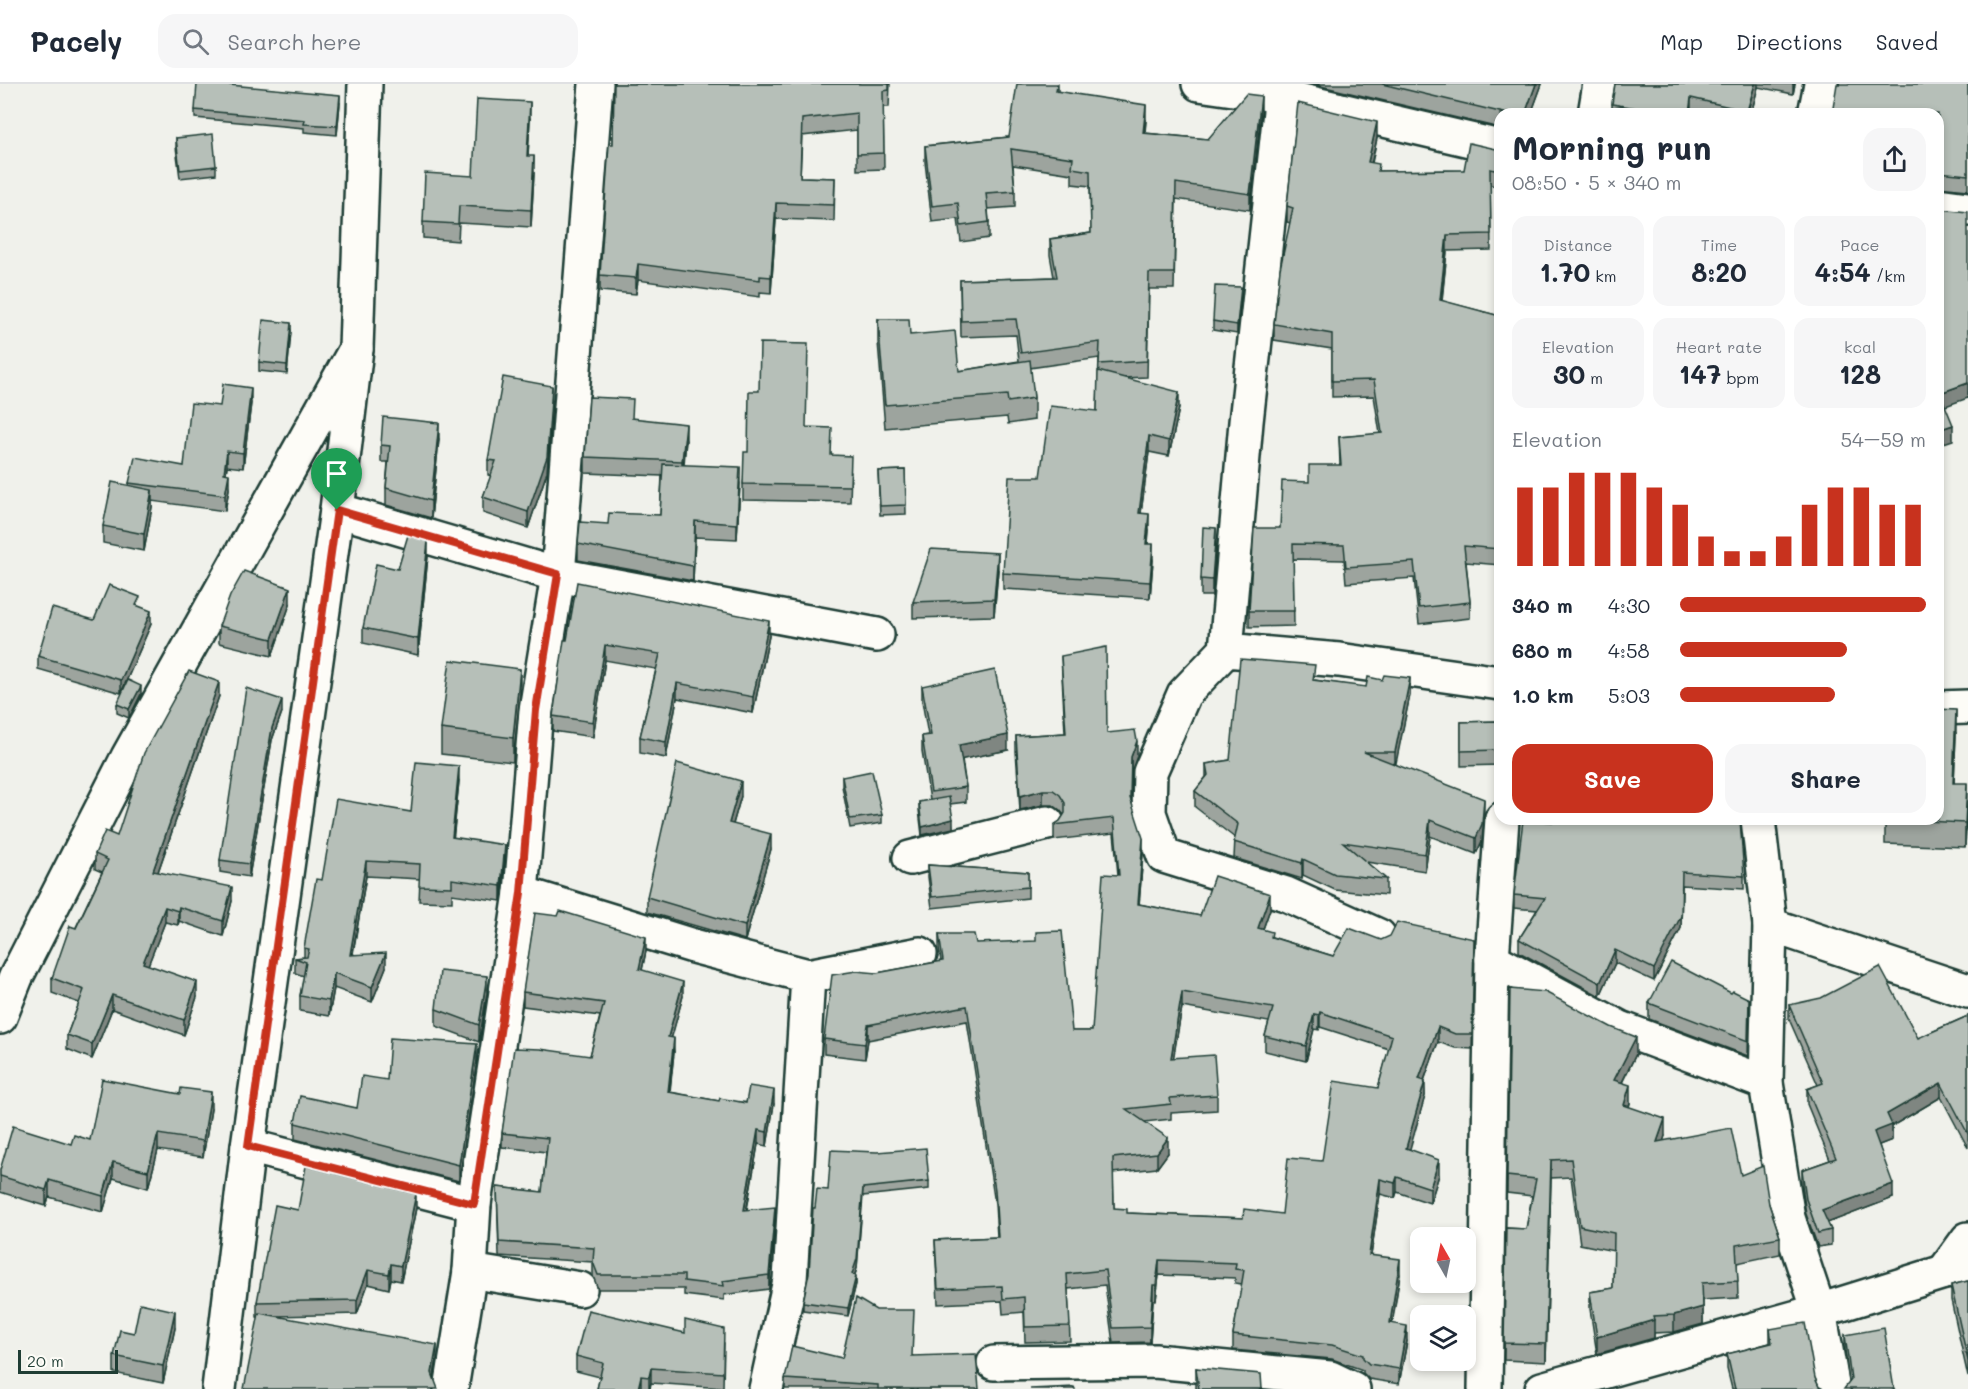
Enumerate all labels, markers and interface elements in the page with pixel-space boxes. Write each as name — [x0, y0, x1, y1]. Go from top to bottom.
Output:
search box — [158, 14, 578, 68]
text: Pacely — [30, 23, 122, 59]
icon: search — [179, 25, 212, 58]
text: Search here — [227, 27, 361, 56]
text: Map — [1660, 28, 1703, 55]
text: Directions — [1736, 28, 1843, 55]
text: Saved — [1876, 28, 1938, 55]
text: Morning run — [1512, 125, 1712, 168]
button: share — [1863, 128, 1926, 191]
text: 08:50 · 5 × 340 m — [1512, 169, 1682, 195]
text: Distance — [1544, 234, 1612, 255]
text: Time — [1701, 234, 1737, 255]
text: Pace — [1840, 234, 1880, 255]
text: 1.70 — [1539, 255, 1590, 289]
text: 8:20 — [1691, 255, 1747, 289]
text: 4:54 — [1814, 255, 1871, 289]
text: km — [1590, 265, 1617, 286]
text: /km — [1871, 265, 1906, 286]
text: Elevation — [1542, 336, 1614, 357]
text: Heart rate — [1676, 336, 1762, 357]
text: kcal — [1844, 336, 1876, 357]
text: 30 — [1553, 357, 1585, 391]
text: 147 — [1679, 357, 1721, 391]
text: 128 — [1839, 357, 1881, 391]
text: m — [1585, 367, 1603, 388]
text: bpm — [1721, 367, 1759, 388]
text: Elevation — [1512, 426, 1602, 452]
text: 54–59 m — [1840, 426, 1926, 452]
pin — [311, 448, 362, 510]
icon: arrive — [320, 457, 353, 490]
text: 340 m — [1512, 592, 1573, 618]
text: 4:30 — [1608, 592, 1650, 618]
text: 680 m — [1512, 637, 1572, 663]
text: 4:58 — [1608, 637, 1650, 663]
text: 1.0 km — [1512, 682, 1574, 708]
text: 5:03 — [1608, 682, 1650, 708]
button: Save — [1512, 744, 1713, 813]
button: Share — [1725, 744, 1926, 813]
north arrow — [1410, 1227, 1476, 1293]
map controls — [1410, 1227, 1476, 1371]
button: layers — [1410, 1305, 1476, 1371]
scale bar — [18, 1347, 118, 1374]
text: 20 m — [27, 1350, 64, 1371]

